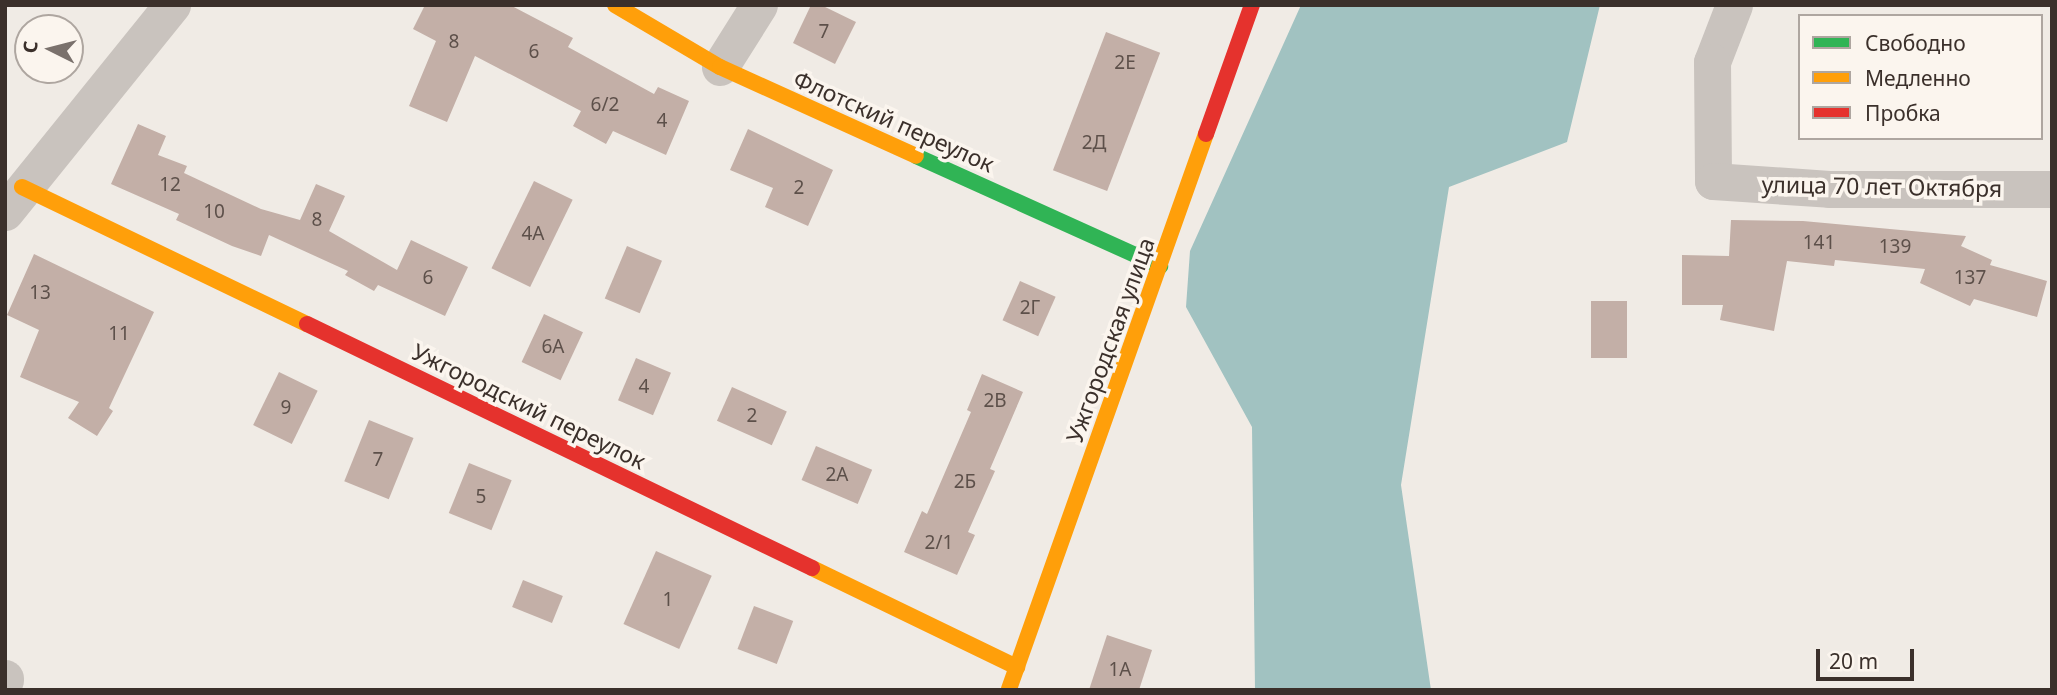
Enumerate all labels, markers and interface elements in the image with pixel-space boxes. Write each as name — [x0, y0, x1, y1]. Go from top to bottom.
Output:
north arrow — [14, 14, 84, 84]
legend — [1798, 14, 2043, 140]
house number: 7 — [819, 21, 829, 43]
text: Свободно — [1865, 29, 1966, 57]
house number: 8 — [449, 31, 459, 53]
text: С — [17, 40, 44, 54]
house number: 6 — [529, 41, 539, 63]
house number: 2Е — [1114, 52, 1136, 74]
street label: Флотский переулок — [790, 64, 998, 178]
text: Медленно — [1865, 64, 1971, 92]
house number: 6/2 — [591, 94, 619, 116]
text: Пробка — [1865, 99, 1941, 127]
house number: 4 — [657, 110, 667, 132]
house number: 2Д — [1082, 132, 1106, 154]
street label: улица 70 лет Октября — [1762, 170, 2002, 202]
house number: 12 — [159, 174, 181, 196]
house number: 2 — [794, 177, 804, 199]
house number: 10 — [203, 201, 225, 223]
house number: 8 — [312, 209, 322, 231]
house number: 4А — [522, 223, 544, 245]
house number: 141 — [1803, 232, 1835, 254]
street label: Ужгородская улица — [1060, 234, 1160, 446]
house number: 139 — [1879, 236, 1911, 258]
house number: 6 — [423, 267, 433, 289]
house number: 137 — [1954, 267, 1986, 289]
house number: 13 — [29, 282, 51, 304]
house number: 2Г — [1020, 297, 1040, 319]
house number: 11 — [108, 323, 130, 345]
house number: 6А — [542, 336, 564, 358]
street label: Ужгородский переулок — [408, 337, 650, 475]
house number: 4 — [639, 376, 649, 398]
house number: 2В — [983, 390, 1007, 412]
house number: 9 — [281, 397, 291, 419]
house number: 2 — [747, 405, 757, 427]
house number: 7 — [373, 449, 383, 471]
house number: 2А — [826, 464, 848, 486]
house number: 2Б — [954, 471, 976, 493]
house number: 5 — [476, 486, 486, 508]
house number: 2/1 — [925, 532, 953, 554]
house number: 1 — [663, 589, 673, 611]
scale bar — [1819, 636, 1917, 680]
text: 20 m — [1829, 647, 1878, 675]
house number: 1А — [1109, 659, 1131, 681]

